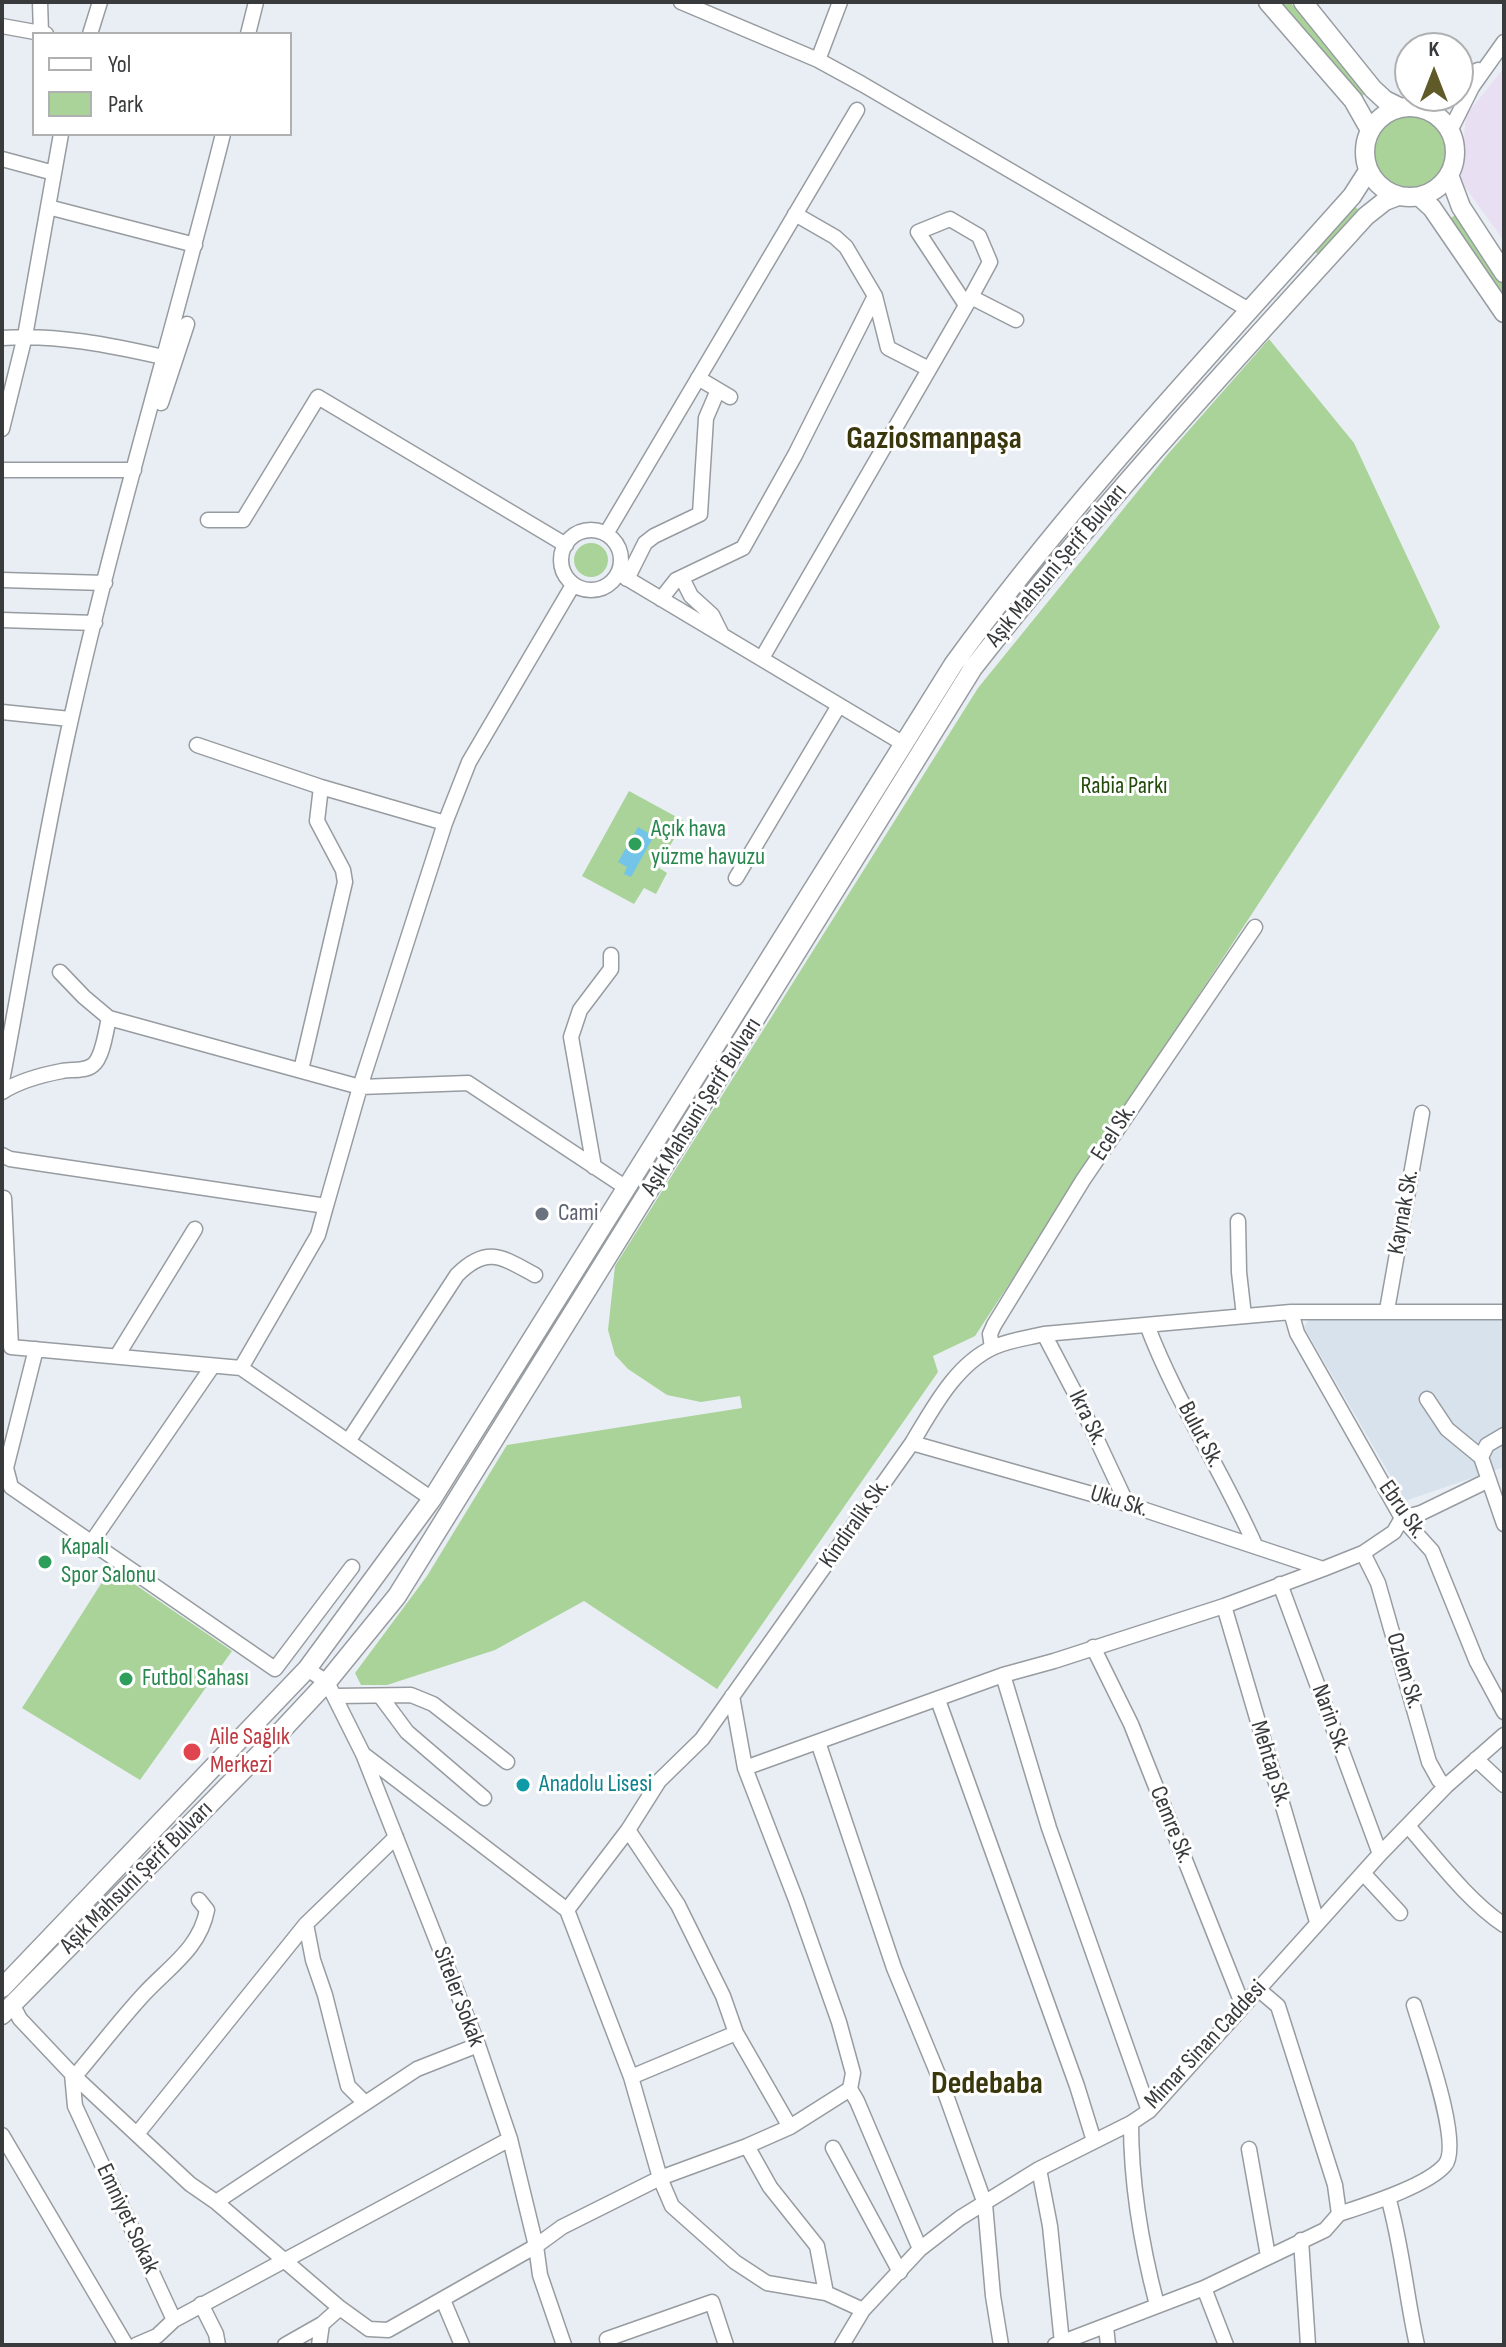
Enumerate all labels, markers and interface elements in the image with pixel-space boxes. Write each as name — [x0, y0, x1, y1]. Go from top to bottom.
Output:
legend — [32, 32, 292, 136]
north arrow — [1394, 32, 1474, 112]
text: K — [1429, 36, 1439, 63]
text: Yol — [108, 50, 131, 79]
text: Park — [108, 90, 143, 119]
district label: Gaziosmanpaşa — [846, 421, 1022, 459]
street label: Aşık Mahsuni Şerif Bulvarı — [980, 479, 1134, 653]
park label: Rabia Parkı — [1080, 773, 1168, 801]
place label: Açık hava yüzme havuzu — [651, 816, 765, 872]
marker: Açık hava yüzme havuzu — [626, 835, 644, 853]
street label: Aşık Mahsuni Şerif Bulvarı — [636, 1013, 768, 1201]
street label: Ecel Sk. — [1085, 1100, 1143, 1166]
street label: Kaynak Sk. — [1382, 1167, 1426, 1257]
place label: Cami — [558, 1200, 598, 1228]
marker: Cami — [533, 1205, 551, 1223]
street label: Ikra Sk. — [1061, 1386, 1113, 1450]
street label: Bulut Sk. — [1171, 1397, 1229, 1473]
street label: Kindiralik Sk. — [814, 1474, 896, 1574]
street label: Ebru Sk. — [1372, 1475, 1432, 1545]
street label: Uku Sk. — [1087, 1480, 1151, 1524]
place label: Kapalı Spor Salonu — [61, 1534, 156, 1590]
marker: Kapalı Spor Salonu — [36, 1553, 54, 1571]
street label: Ozlem Sk. — [1379, 1630, 1429, 1712]
place label: Futbol Sahası — [142, 1665, 249, 1693]
marker: Futbol Sahası — [117, 1670, 135, 1688]
street label: Narin Sk. — [1304, 1681, 1356, 1757]
street label: Mehtap Sk. — [1243, 1717, 1297, 1811]
place label: Aile Sağlık Merkezi — [210, 1724, 290, 1780]
marker: Aile Sağlık Merkezi — [181, 1741, 203, 1763]
place label: Anadolu Lisesi — [539, 1771, 652, 1799]
marker: Anadolu Lisesi — [514, 1776, 532, 1794]
street label: Cemre Sk. — [1143, 1782, 1199, 1868]
street label: Aşık Mahsuni Şerif Bulvarı — [55, 1796, 219, 1960]
street label: Siteler Sokak — [426, 1943, 490, 2051]
street label: Mimar Sinan Caddesi — [1139, 1975, 1273, 2115]
district label: Dedebaba — [931, 2066, 1043, 2104]
street label: Emniyet Sokak — [89, 2160, 165, 2278]

